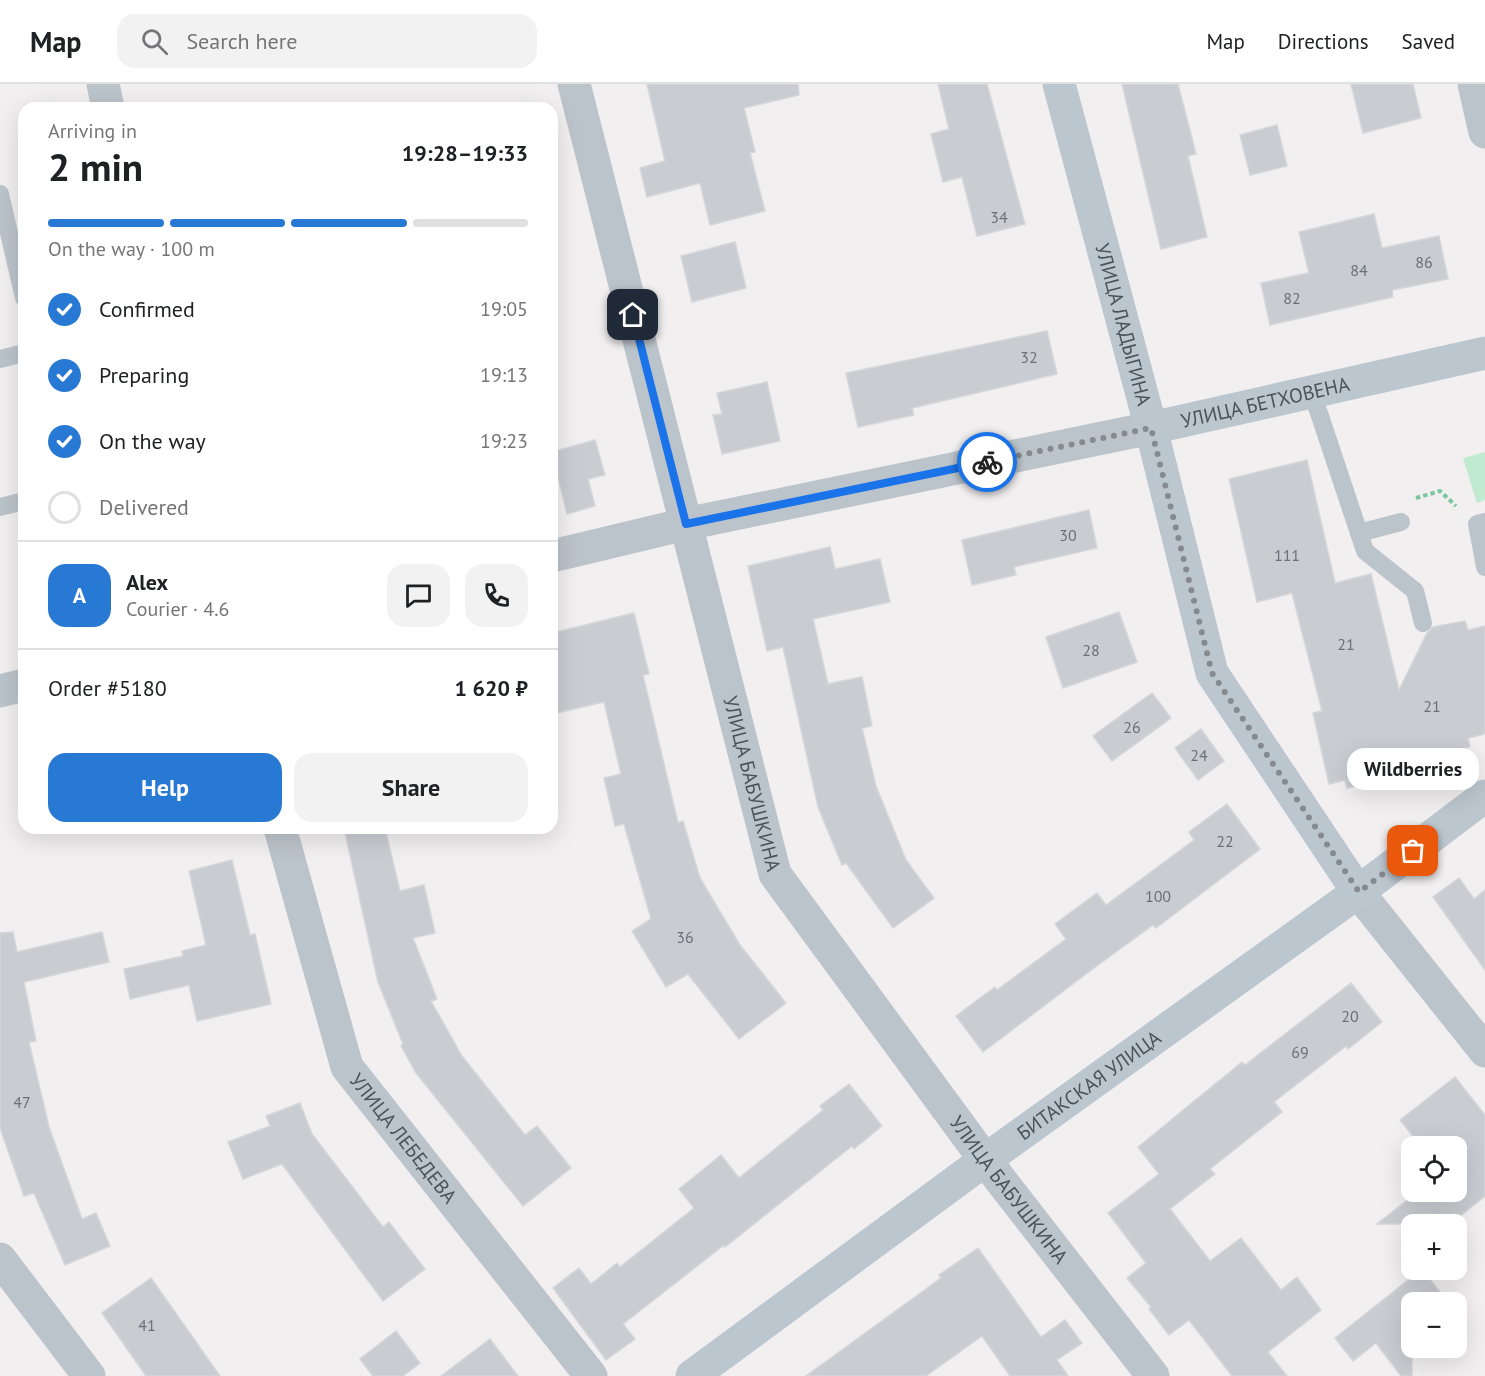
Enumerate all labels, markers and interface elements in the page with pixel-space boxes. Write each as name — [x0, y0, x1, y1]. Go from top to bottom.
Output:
search box — [117, 14, 537, 68]
text: Map — [30, 23, 81, 60]
icon: search — [138, 25, 171, 58]
text: Search here — [186, 27, 297, 55]
text: Map — [1206, 28, 1245, 55]
text: Directions — [1278, 28, 1369, 55]
text: Saved — [1402, 28, 1455, 55]
text: Arriving in — [48, 118, 137, 144]
text: 19:28–19:33 — [402, 139, 528, 167]
text: 2 min — [48, 141, 143, 192]
house number: 34 — [990, 207, 1008, 227]
text: On the way · 100 m — [48, 236, 215, 262]
street label: УЛИЦА ЛАДЫГИНА — [1089, 241, 1158, 409]
house number: 86 — [1415, 252, 1433, 272]
house number: 84 — [1350, 260, 1368, 280]
house number: 82 — [1283, 288, 1301, 308]
pin — [607, 289, 658, 340]
icon: check — [48, 293, 81, 326]
text: Confirmed — [99, 295, 195, 323]
text: 19:05 — [480, 296, 528, 322]
icon: home — [616, 298, 649, 331]
house number: 32 — [1020, 347, 1038, 367]
icon: check — [48, 359, 81, 392]
text: Preparing — [99, 361, 189, 389]
text: 19:13 — [480, 362, 528, 388]
street label: УЛИЦА БЕТХОВЕНА — [1178, 371, 1352, 434]
icon: check — [48, 425, 81, 458]
text: On the way — [99, 427, 206, 455]
text: 19:23 — [480, 428, 528, 454]
courier — [957, 432, 1017, 492]
icon: bike — [971, 446, 1004, 479]
text: Delivered — [99, 493, 189, 521]
house number: 30 — [1059, 525, 1077, 545]
house number: 111 — [1274, 545, 1300, 565]
button: chat — [387, 564, 450, 627]
button: phone — [465, 564, 528, 627]
text: Alex — [126, 568, 168, 596]
text: A — [73, 581, 86, 609]
text: Courier · 4.6 — [126, 596, 229, 622]
house number: 21 — [1337, 634, 1355, 654]
house number: 28 — [1082, 640, 1100, 660]
text: Order #5180 — [48, 674, 167, 702]
text: 1 620 ₽ — [454, 674, 528, 702]
street label: УЛИЦА БАБУШКИНА — [717, 693, 787, 874]
house number: 21 — [1423, 696, 1441, 716]
house number: 26 — [1123, 717, 1141, 737]
house number: 24 — [1190, 745, 1208, 765]
callout: Wildberries — [1347, 749, 1479, 791]
button: Help — [48, 753, 282, 822]
button: Share — [294, 753, 528, 822]
text: Wildberries — [1364, 756, 1462, 782]
pin — [1387, 825, 1438, 876]
house number: 22 — [1216, 831, 1234, 851]
icon: bag — [1396, 834, 1429, 867]
house number: 100 — [1145, 886, 1171, 906]
house number: 36 — [676, 927, 694, 947]
house number: 20 — [1341, 1006, 1359, 1026]
street label: БИТАКСКАЯ УЛИЦА — [1012, 1025, 1166, 1146]
house number: 69 — [1291, 1042, 1309, 1062]
street label: УЛИЦА ЛЕБЕДЕВА — [344, 1068, 463, 1209]
house number: 47 — [13, 1092, 31, 1112]
street label: УЛИЦА БАБУШКИНА — [944, 1110, 1074, 1269]
map controls — [1401, 1136, 1467, 1358]
button: locate — [1401, 1136, 1467, 1202]
button: + — [1401, 1214, 1467, 1280]
button: − — [1401, 1292, 1467, 1358]
house number: 41 — [138, 1315, 156, 1335]

